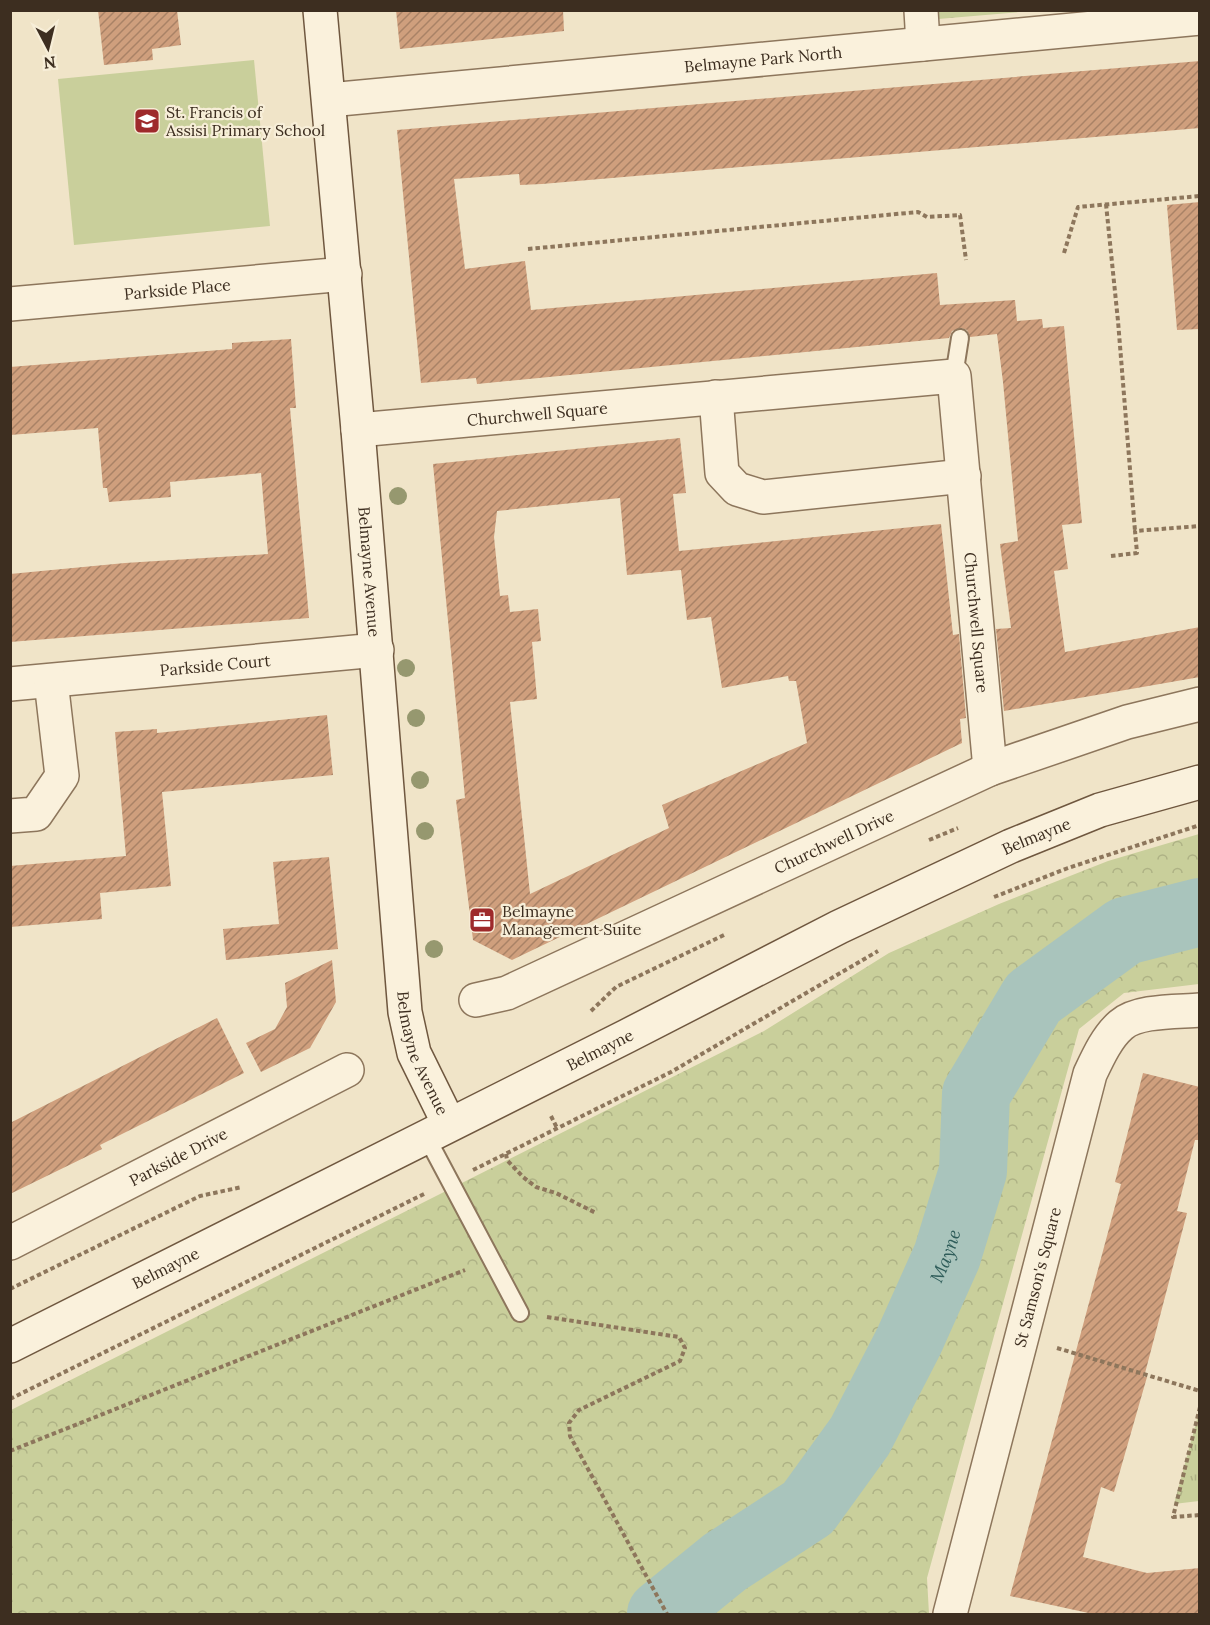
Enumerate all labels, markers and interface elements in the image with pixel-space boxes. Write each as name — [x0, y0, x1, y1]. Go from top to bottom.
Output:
north arrow — [18, 18, 78, 78]
street label: Belmayne Park North — [683, 42, 843, 77]
text: N — [42, 52, 57, 74]
place label: St. Francis of Assisi Primary School — [165, 102, 325, 140]
school or university icon: St. Francis of Assisi Primary School — [132, 106, 162, 136]
street label: Parkside Place — [123, 274, 232, 304]
street label: Churchwell Square — [466, 397, 609, 430]
street label: Belmayne Avenue — [354, 506, 385, 638]
street label: Churchwell Square — [960, 551, 993, 694]
street label: Parkside Court — [159, 650, 272, 680]
street label: Churchwell Drive — [771, 805, 897, 878]
street label: Belmayne — [998, 813, 1074, 859]
place label: Belmayne Management Suite — [502, 901, 642, 939]
office icon: Belmayne Management Suite — [467, 905, 497, 935]
street label: Belmayne Avenue — [393, 990, 453, 1119]
street label: Belmayne — [563, 1024, 637, 1075]
street label: Parkside Drive — [126, 1123, 231, 1190]
street label: St Samson's Square — [1010, 1205, 1065, 1349]
water label: Mayne — [925, 1226, 966, 1286]
street label: Belmayne — [129, 1243, 203, 1293]

